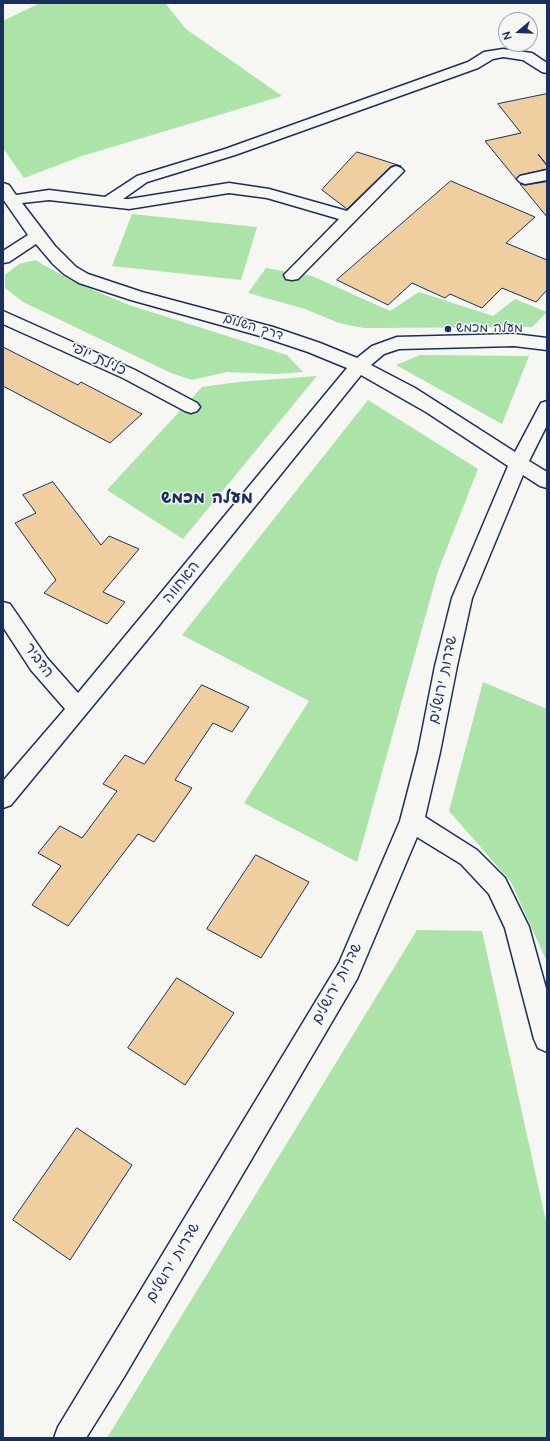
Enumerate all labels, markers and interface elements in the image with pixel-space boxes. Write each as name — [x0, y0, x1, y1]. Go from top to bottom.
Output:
north arrow — [498, 12, 538, 52]
text: N — [499, 30, 515, 41]
street label: דרך השלום — [221, 312, 285, 344]
place label: מעלה מכמש — [456, 321, 523, 337]
marker: מעלה מכמש — [443, 324, 453, 334]
street label: כלילת יופי — [67, 339, 129, 381]
district label: מעלה מכמש — [161, 489, 253, 509]
street label: האחווה — [160, 558, 204, 608]
street label: שדרות ירושלים — [426, 634, 462, 726]
street label: הדביר — [19, 640, 57, 682]
street label: שדרות ירושלים — [309, 940, 367, 1028]
street label: שדרות ירושלים — [143, 1220, 205, 1306]

